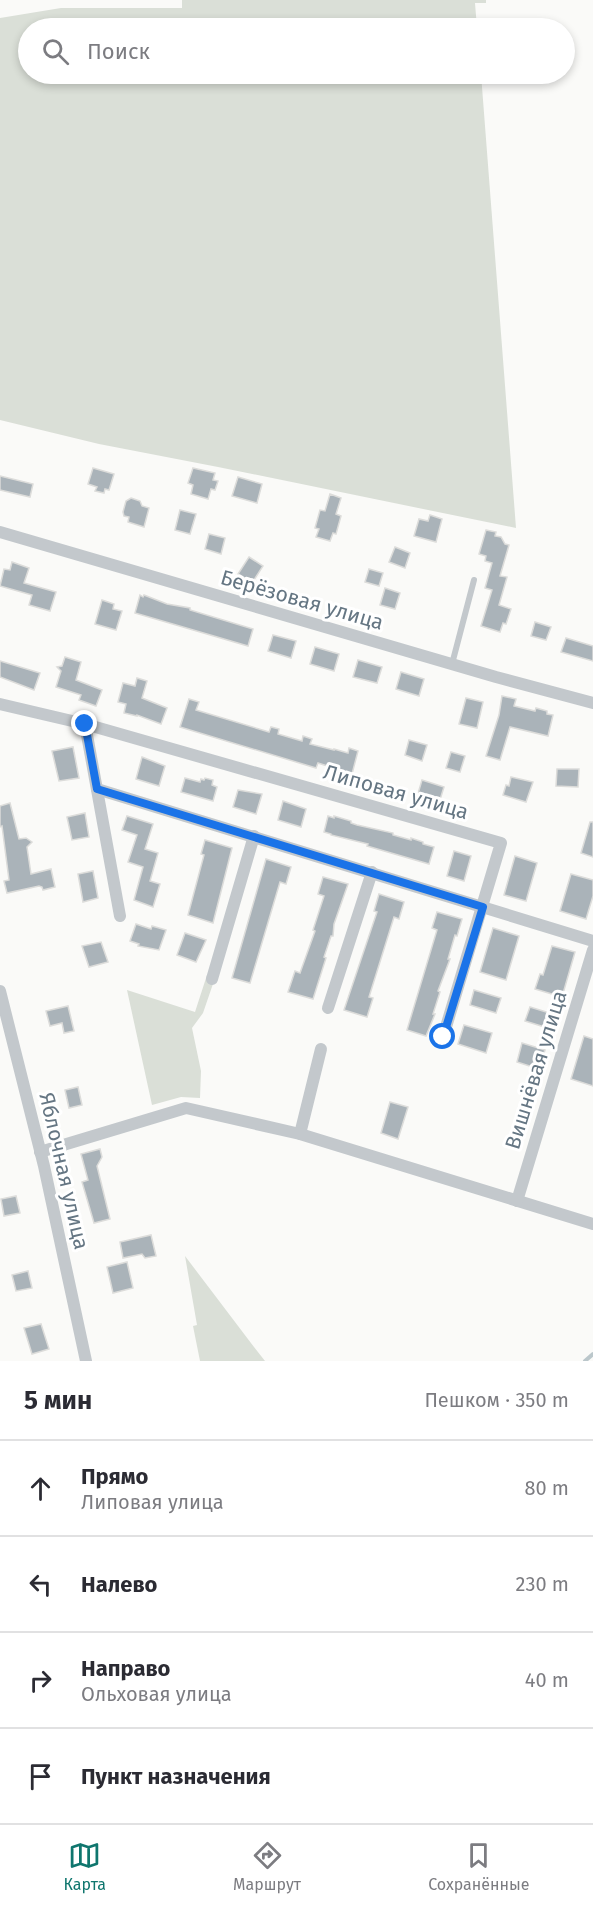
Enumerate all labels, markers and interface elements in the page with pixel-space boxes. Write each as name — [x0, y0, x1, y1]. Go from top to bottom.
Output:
search box — [18, 18, 575, 84]
icon: search — [39, 35, 72, 68]
text: Поиск — [87, 38, 150, 65]
street label: Берёзовая улица — [217, 564, 387, 636]
route end — [71, 710, 97, 736]
street label: Липовая улица — [320, 759, 472, 825]
street label: Вишнёвая улица — [499, 987, 573, 1153]
route start — [429, 1023, 455, 1049]
street label: Яблочная улица — [33, 1090, 95, 1252]
text: 5 мин — [24, 1385, 92, 1416]
text: Пешком · 350 m — [424, 1388, 569, 1412]
text: Прямо — [81, 1463, 148, 1490]
icon: ahead — [24, 1472, 57, 1505]
text: 80 m — [524, 1476, 569, 1500]
text: Липовая улица — [81, 1490, 224, 1514]
icon: left — [24, 1568, 57, 1601]
text: Налево — [81, 1571, 157, 1598]
text: 230 m — [516, 1572, 569, 1596]
text: Направо — [81, 1655, 170, 1682]
icon: right — [24, 1664, 57, 1697]
text: 40 m — [525, 1668, 569, 1692]
text: Ольховая улица — [81, 1682, 232, 1706]
icon: arrive — [24, 1760, 57, 1793]
text: Пункт назначения — [81, 1763, 271, 1790]
tab: Карта — [64, 1839, 106, 1894]
tab: Маршрут — [233, 1839, 301, 1894]
tab: Сохранённые — [428, 1839, 529, 1894]

